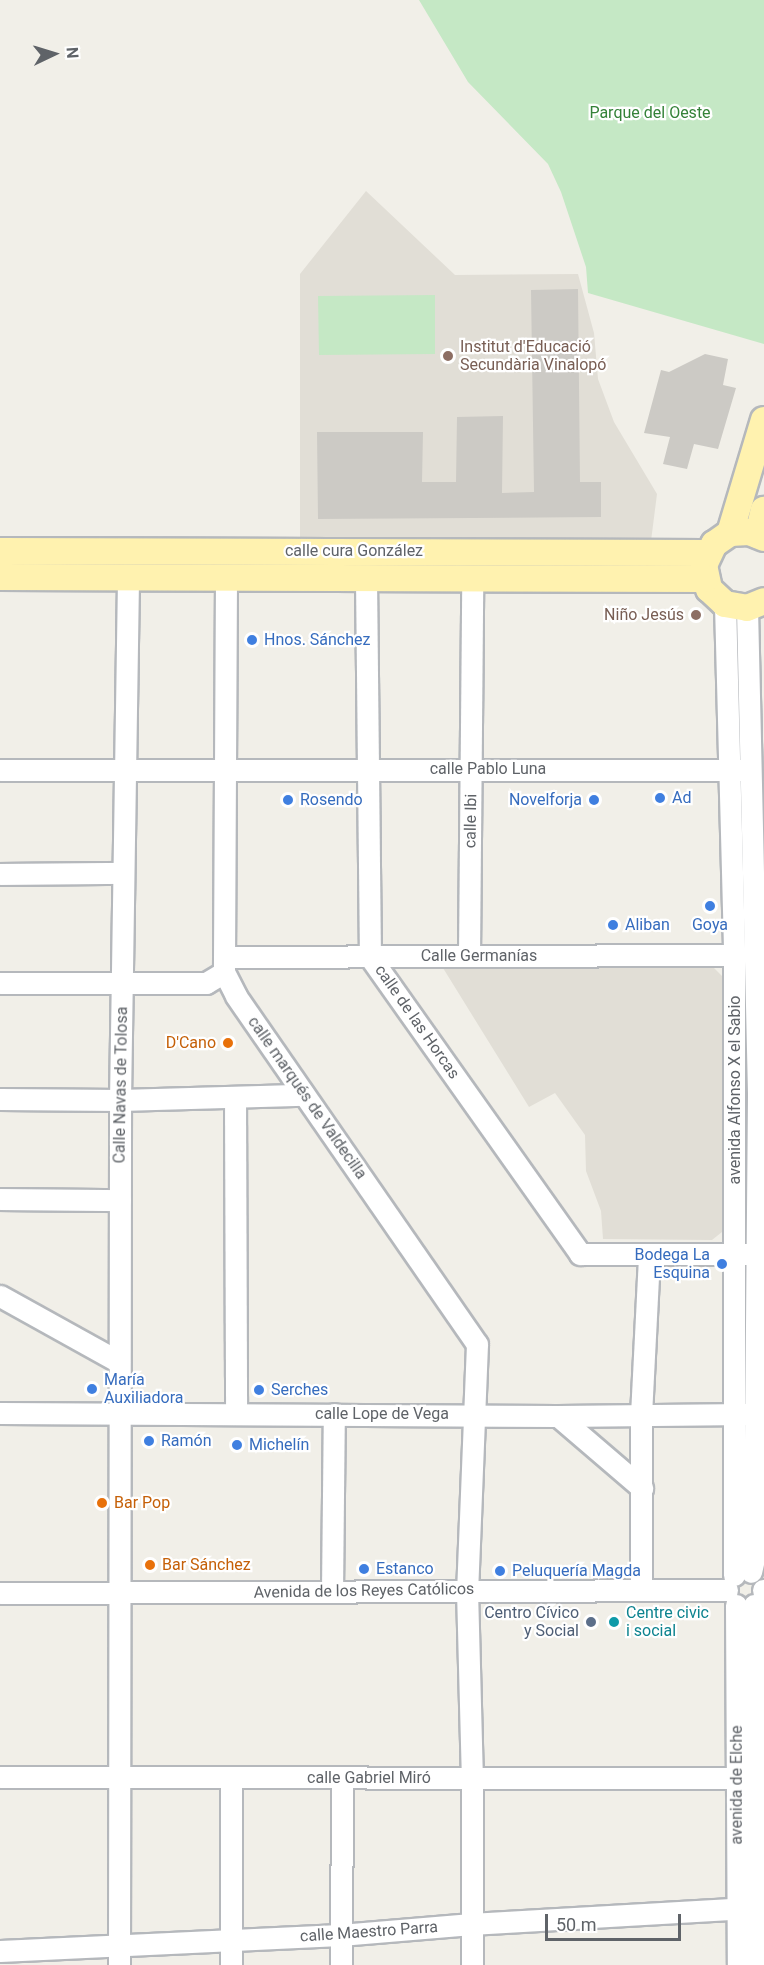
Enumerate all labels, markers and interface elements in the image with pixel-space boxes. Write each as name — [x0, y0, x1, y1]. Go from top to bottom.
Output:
north arrow — [24, 24, 84, 84]
text: N — [63, 46, 82, 59]
park label: Parque del Oeste — [589, 103, 711, 123]
place label: Institut d'Educació Secundària Vinalopó — [460, 337, 606, 375]
marker: Institut d'Educació Secundària Vinalopó — [441, 349, 455, 363]
street label: calle cura González — [285, 541, 423, 561]
place label: Niño Jesús — [604, 605, 684, 625]
marker: Niño Jesús — [689, 608, 703, 622]
place label: Hnos. Sánchez — [264, 630, 370, 650]
marker: Hnos. Sánchez — [245, 633, 259, 647]
street label: calle Pablo Luna — [430, 759, 546, 779]
place label: Ad — [672, 788, 691, 808]
place label: Rosendo — [300, 790, 363, 810]
place label: Novelforja — [509, 790, 582, 810]
marker: Ad — [653, 791, 667, 805]
marker: Rosendo — [281, 793, 295, 807]
marker: Novelforja — [587, 793, 601, 807]
street label: calle Ibi — [461, 794, 481, 848]
marker: Goya — [703, 899, 717, 913]
place label: Aliban — [625, 915, 670, 935]
place label: Goya — [692, 915, 728, 935]
marker: Aliban — [606, 918, 620, 932]
street label: Calle Germanías — [421, 946, 537, 966]
street label: calle de las Horcas — [370, 961, 464, 1083]
street label: avenida Alfonso X el Sabio — [725, 996, 745, 1184]
street label: Calle Navas de Tolosa — [110, 1006, 132, 1164]
street label: calle marqués de Valdecilla — [243, 1013, 371, 1183]
place label: D'Cano — [166, 1033, 216, 1053]
marker: D'Cano — [221, 1036, 235, 1050]
place label: Bodega La Esquina — [634, 1245, 710, 1283]
marker: Bodega La Esquina — [715, 1257, 729, 1271]
place label: María Auxiliadora — [104, 1370, 183, 1408]
place label: Serches — [271, 1380, 328, 1400]
marker: María Auxiliadora — [85, 1382, 99, 1396]
marker: Serches — [252, 1383, 266, 1397]
street label: calle Lope de Vega — [315, 1404, 449, 1424]
place label: Ramón — [161, 1431, 212, 1451]
marker: Ramón — [142, 1434, 156, 1448]
place label: Michelín — [249, 1435, 309, 1455]
marker: Michelín — [230, 1438, 244, 1452]
place label: Bar Pop — [114, 1493, 170, 1513]
marker: Bar Pop — [95, 1496, 109, 1510]
place label: Bar Sánchez — [162, 1555, 251, 1575]
marker: Bar Sánchez — [143, 1558, 157, 1572]
place label: Estanco — [376, 1559, 434, 1579]
place label: Peluquería Magda — [512, 1561, 641, 1581]
marker: Estanco — [357, 1562, 371, 1576]
marker: Peluquería Magda — [493, 1564, 507, 1578]
street label: Avenida de los Reyes Católicos — [254, 1579, 474, 1603]
place label: Centro Cívico y Social — [484, 1603, 579, 1641]
place label: Centre civic i social — [626, 1603, 709, 1641]
marker: Centro Cívico y Social — [584, 1615, 598, 1629]
marker: Centre civic i social — [607, 1615, 621, 1629]
street label: avenida de Elche — [727, 1725, 747, 1845]
street label: calle Gabriel Miró — [307, 1768, 431, 1788]
scale bar — [548, 1902, 684, 1940]
text: 50 m — [556, 1914, 596, 1935]
street label: calle Maestro Parra — [299, 1918, 439, 1946]

